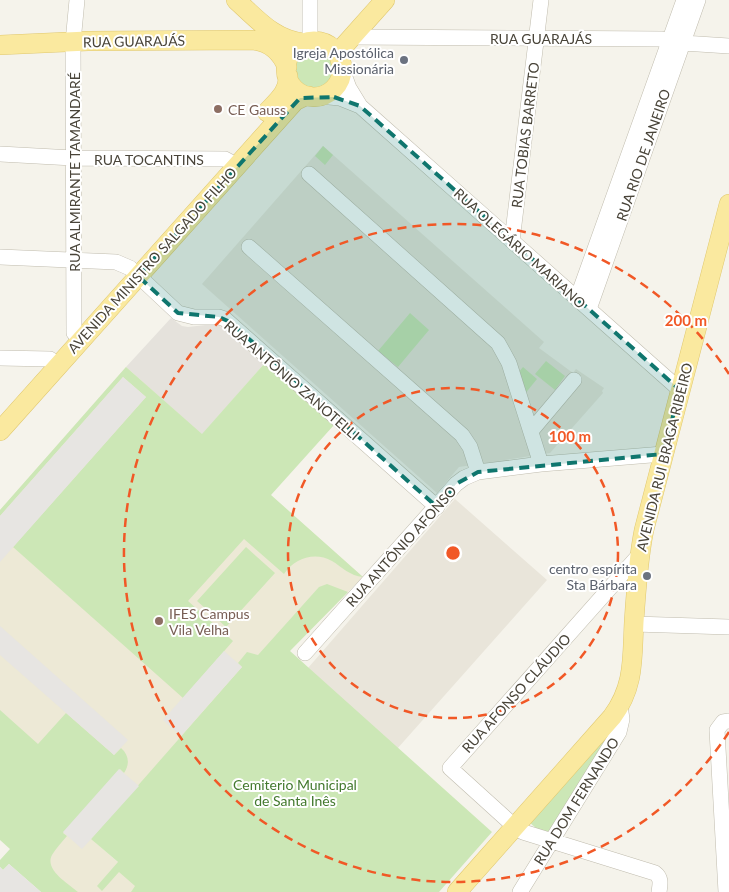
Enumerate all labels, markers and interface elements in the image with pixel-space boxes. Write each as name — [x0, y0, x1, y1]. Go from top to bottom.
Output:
street label: RUA GUARAJÁS — [490, 30, 592, 47]
street label: RUA GUARAJÁS — [83, 32, 185, 50]
place label: Igreja Apostólica Missionária — [293, 44, 394, 77]
marker: Igreja Apostólica Missionária — [398, 54, 410, 66]
street label: RUA TOBIAS BARRETO — [508, 61, 542, 209]
street label: RUA ALMIRANTE TAMANDARÉ — [66, 72, 83, 272]
street label: RUA RIO DE JANEIRO — [612, 87, 674, 223]
place label: CE Gauss — [228, 101, 286, 118]
marker: CE Gauss — [212, 103, 224, 115]
street label: RUA TOCANTINS — [94, 151, 204, 168]
street label: AVENIDA MINISTRO SALGADO FILHO — [64, 164, 240, 356]
street label: RUA OLEGÁRIO MARIANO — [451, 184, 589, 312]
text: 200 m — [665, 311, 707, 329]
street label: RUA ANTÔNIO ZANOTELLI — [221, 317, 363, 443]
street label: AVENIDA RUI BRAGA RIBEIRO — [632, 361, 696, 553]
text: 100 m — [549, 427, 591, 445]
street label: RUA ANTÔNIO AFONSO — [342, 482, 460, 610]
centre of rings — [444, 544, 462, 562]
place label: centro espírita Sta Bárbara — [549, 560, 637, 593]
marker: centro espírita Sta Bárbara — [641, 570, 653, 582]
place label: IFES Campus Vila Velha — [169, 605, 250, 638]
marker: IFES Campus Vila Velha — [153, 615, 165, 627]
street label: RUA AFONSO CLÁUDIO — [458, 630, 574, 756]
street label: RUA DOM FERNANDO — [530, 734, 622, 868]
park label: Cemiterio Municipal de Santa Inês — [233, 776, 357, 809]

